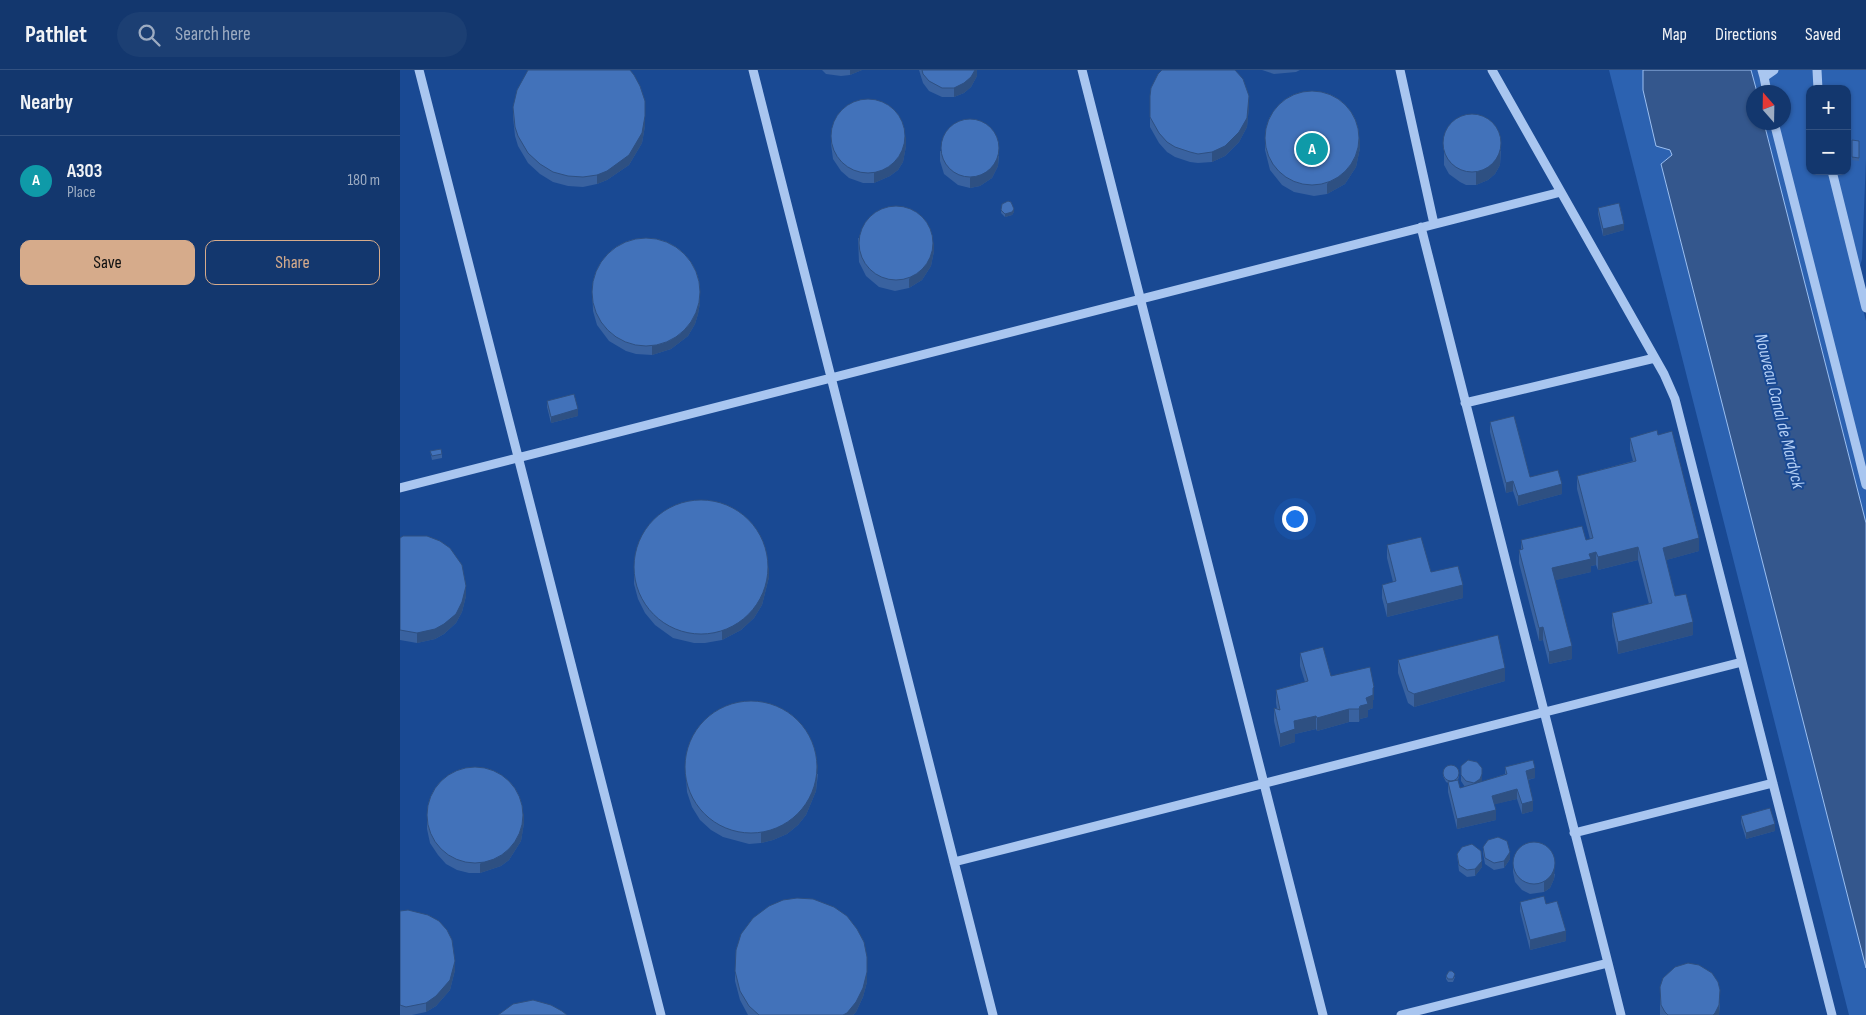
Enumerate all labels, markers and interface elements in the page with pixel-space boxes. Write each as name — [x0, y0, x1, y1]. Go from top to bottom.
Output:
search box — [117, 12, 467, 57]
text: Pathlet — [25, 20, 87, 49]
icon: search — [135, 21, 163, 49]
text: Search here — [175, 23, 251, 46]
text: Map — [1662, 24, 1687, 45]
text: Directions — [1715, 24, 1777, 45]
text: Saved — [1805, 24, 1841, 45]
north arrow — [1746, 85, 1791, 130]
map controls — [1806, 85, 1851, 175]
button: + — [1806, 85, 1851, 130]
text: Nearby — [20, 90, 73, 115]
pin: A — [1296, 130, 1328, 168]
button: − — [1806, 130, 1851, 175]
text: A303 — [67, 160, 102, 183]
text: A — [32, 171, 40, 190]
text: 180 m — [347, 171, 380, 190]
text: Place — [67, 183, 96, 202]
button: Save — [20, 240, 195, 285]
button: Share — [205, 240, 380, 285]
water label: Nouveau Canal de Mardyck — [1750, 331, 1809, 492]
your location — [1282, 506, 1308, 532]

